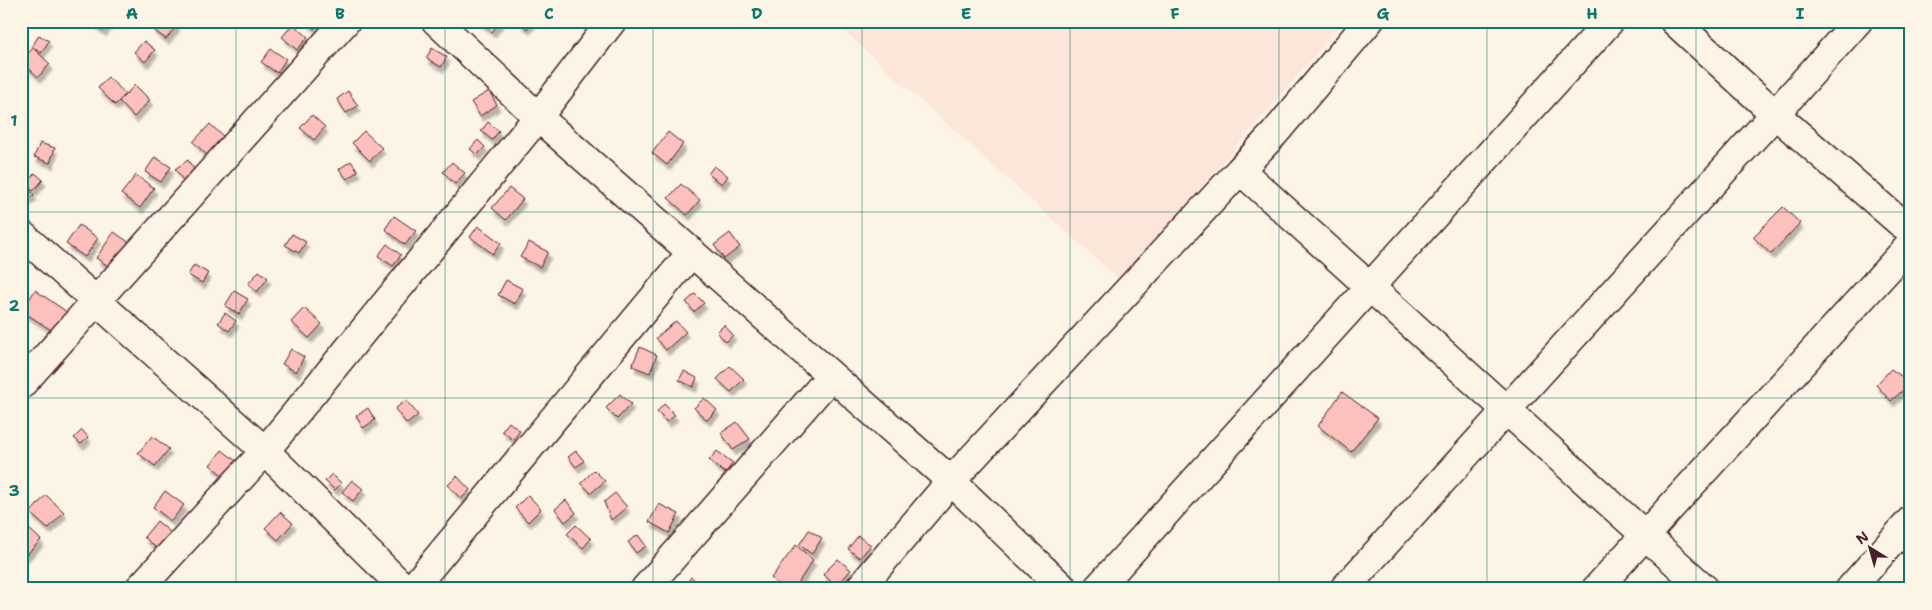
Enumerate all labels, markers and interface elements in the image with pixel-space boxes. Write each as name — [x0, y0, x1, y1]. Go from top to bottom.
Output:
text: A — [126, 3, 138, 24]
text: B — [335, 3, 345, 24]
text: C — [544, 3, 554, 24]
text: D — [751, 3, 763, 24]
text: E — [961, 3, 971, 24]
text: F — [1170, 3, 1180, 24]
text: G — [1377, 3, 1390, 24]
text: H — [1586, 3, 1598, 24]
text: I — [1796, 3, 1805, 24]
text: 1 — [10, 110, 18, 131]
text: 2 — [8, 295, 20, 316]
text: 3 — [8, 480, 20, 501]
north arrow — [1844, 522, 1894, 572]
text: N — [1852, 527, 1872, 548]

